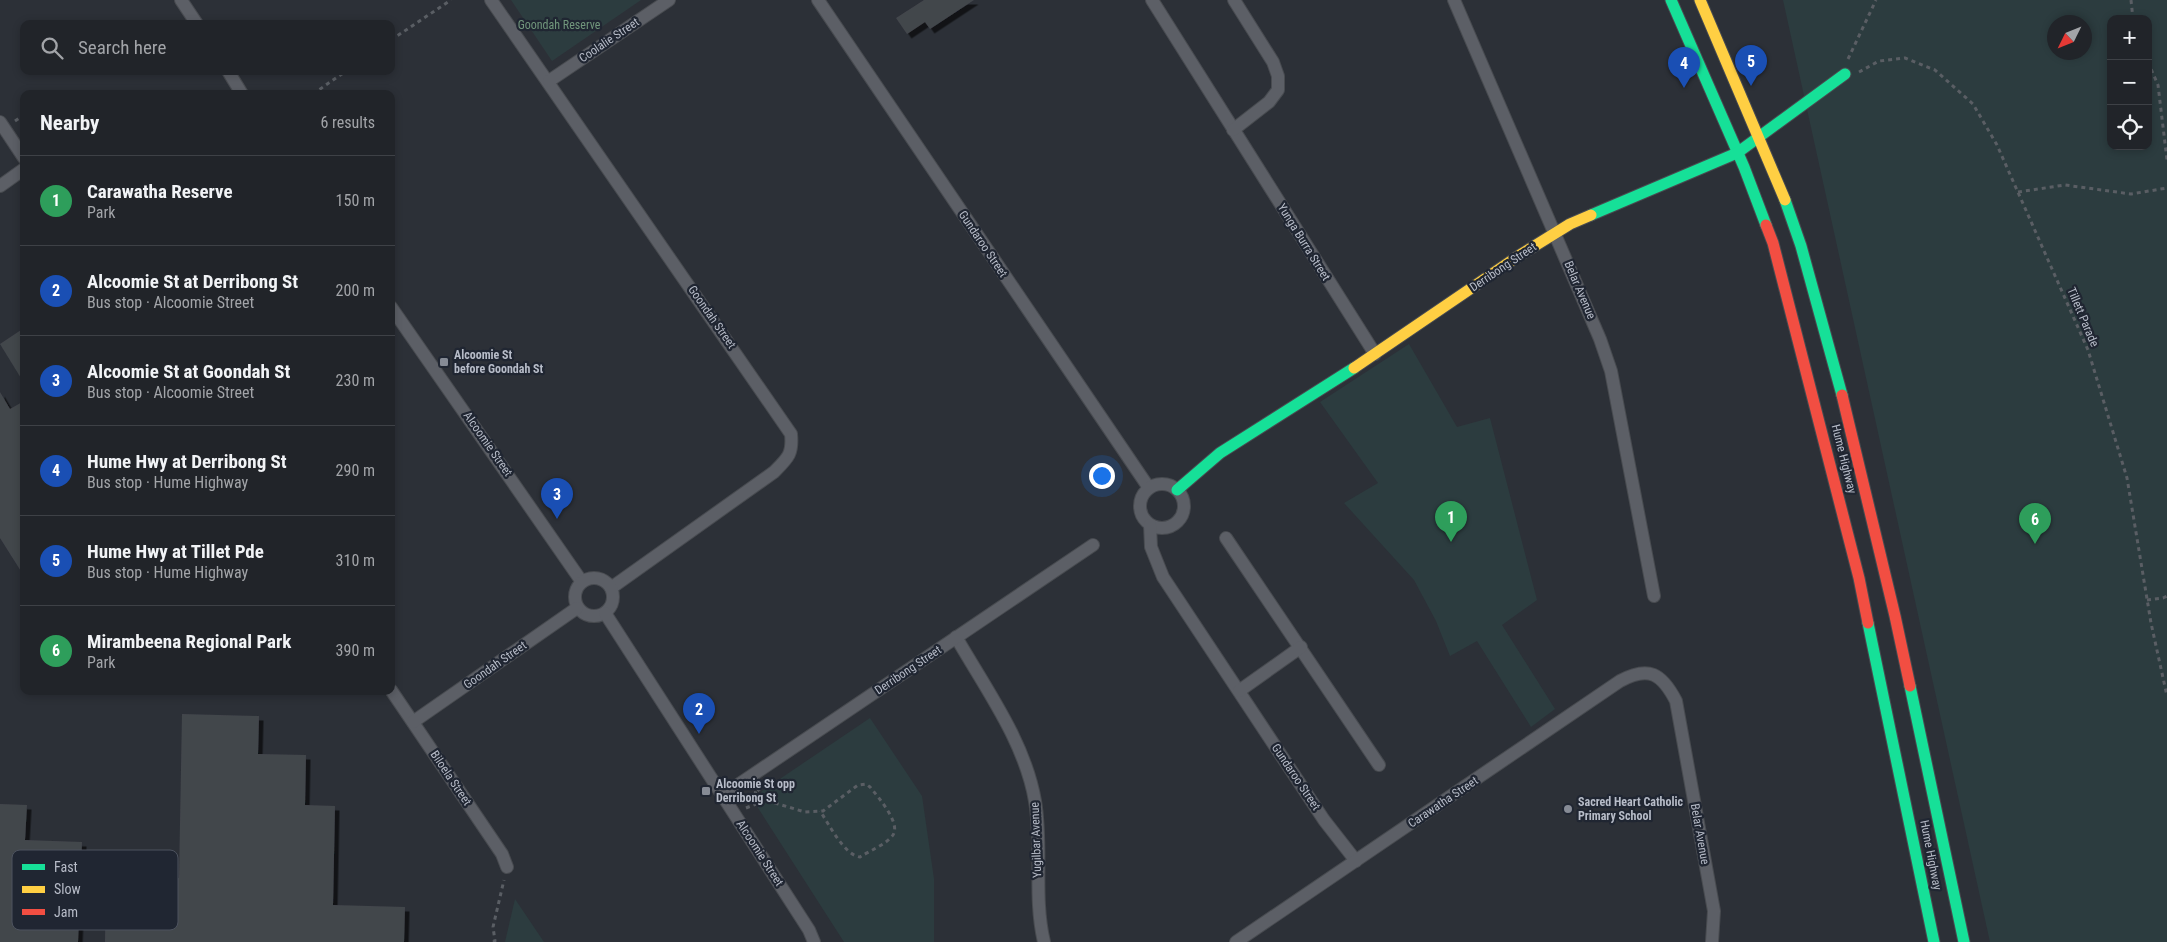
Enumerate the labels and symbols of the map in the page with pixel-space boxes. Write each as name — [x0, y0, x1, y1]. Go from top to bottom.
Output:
street label: Coolalie Street — [576, 15, 642, 65]
north arrow — [2047, 15, 2092, 60]
park label: Goondah Reserve — [518, 18, 601, 32]
pin: 5 — [1735, 45, 1767, 86]
pin: 4 — [1668, 47, 1700, 88]
street label: Yunga Burra Street — [1275, 201, 1334, 283]
street label: Gundaroo Street — [956, 208, 1011, 280]
street label: Derribong Street — [1467, 239, 1539, 294]
street label: Belar Avenue — [1562, 259, 1599, 321]
street label: Goondah Street — [685, 283, 739, 351]
street label: Tillett Parade — [2064, 285, 2102, 349]
place label: Alcoomie St before Goondah St — [454, 348, 544, 376]
marker: Alcoomie St before Goondah St — [438, 356, 450, 368]
street label: Alcoomie Street — [461, 409, 516, 479]
street label: Hume Highway — [1829, 423, 1859, 495]
your location — [1089, 463, 1115, 489]
pin: 3 — [541, 478, 573, 519]
pin: 1 — [1435, 501, 1467, 542]
pin: 6 — [2019, 503, 2051, 544]
street label: Goondah Street — [461, 638, 529, 692]
street label: Derribong Street — [872, 642, 944, 697]
pin: 2 — [683, 693, 715, 734]
street label: Gundaroo Street — [1269, 741, 1324, 813]
street label: Biloela Street — [428, 748, 475, 808]
street label: Carawatha Street — [1405, 773, 1481, 831]
place label: Alcoomie St opp Derribong St — [716, 777, 795, 805]
marker: Alcoomie St opp Derribong St — [700, 785, 712, 797]
place label: Sacred Heart Catholic Primary School — [1578, 795, 1684, 823]
street label: Yugilbar Avenue — [1028, 801, 1044, 878]
street label: Belar Avenue — [1688, 802, 1712, 866]
marker: Sacred Heart Catholic Primary School — [1562, 803, 1574, 815]
street label: Alcoomie Street — [734, 818, 787, 889]
street label: Hume Highway — [1917, 819, 1945, 891]
legend — [12, 850, 178, 930]
text: Fast — [54, 859, 78, 875]
text: Slow — [54, 881, 81, 897]
text: Jam — [54, 904, 78, 920]

